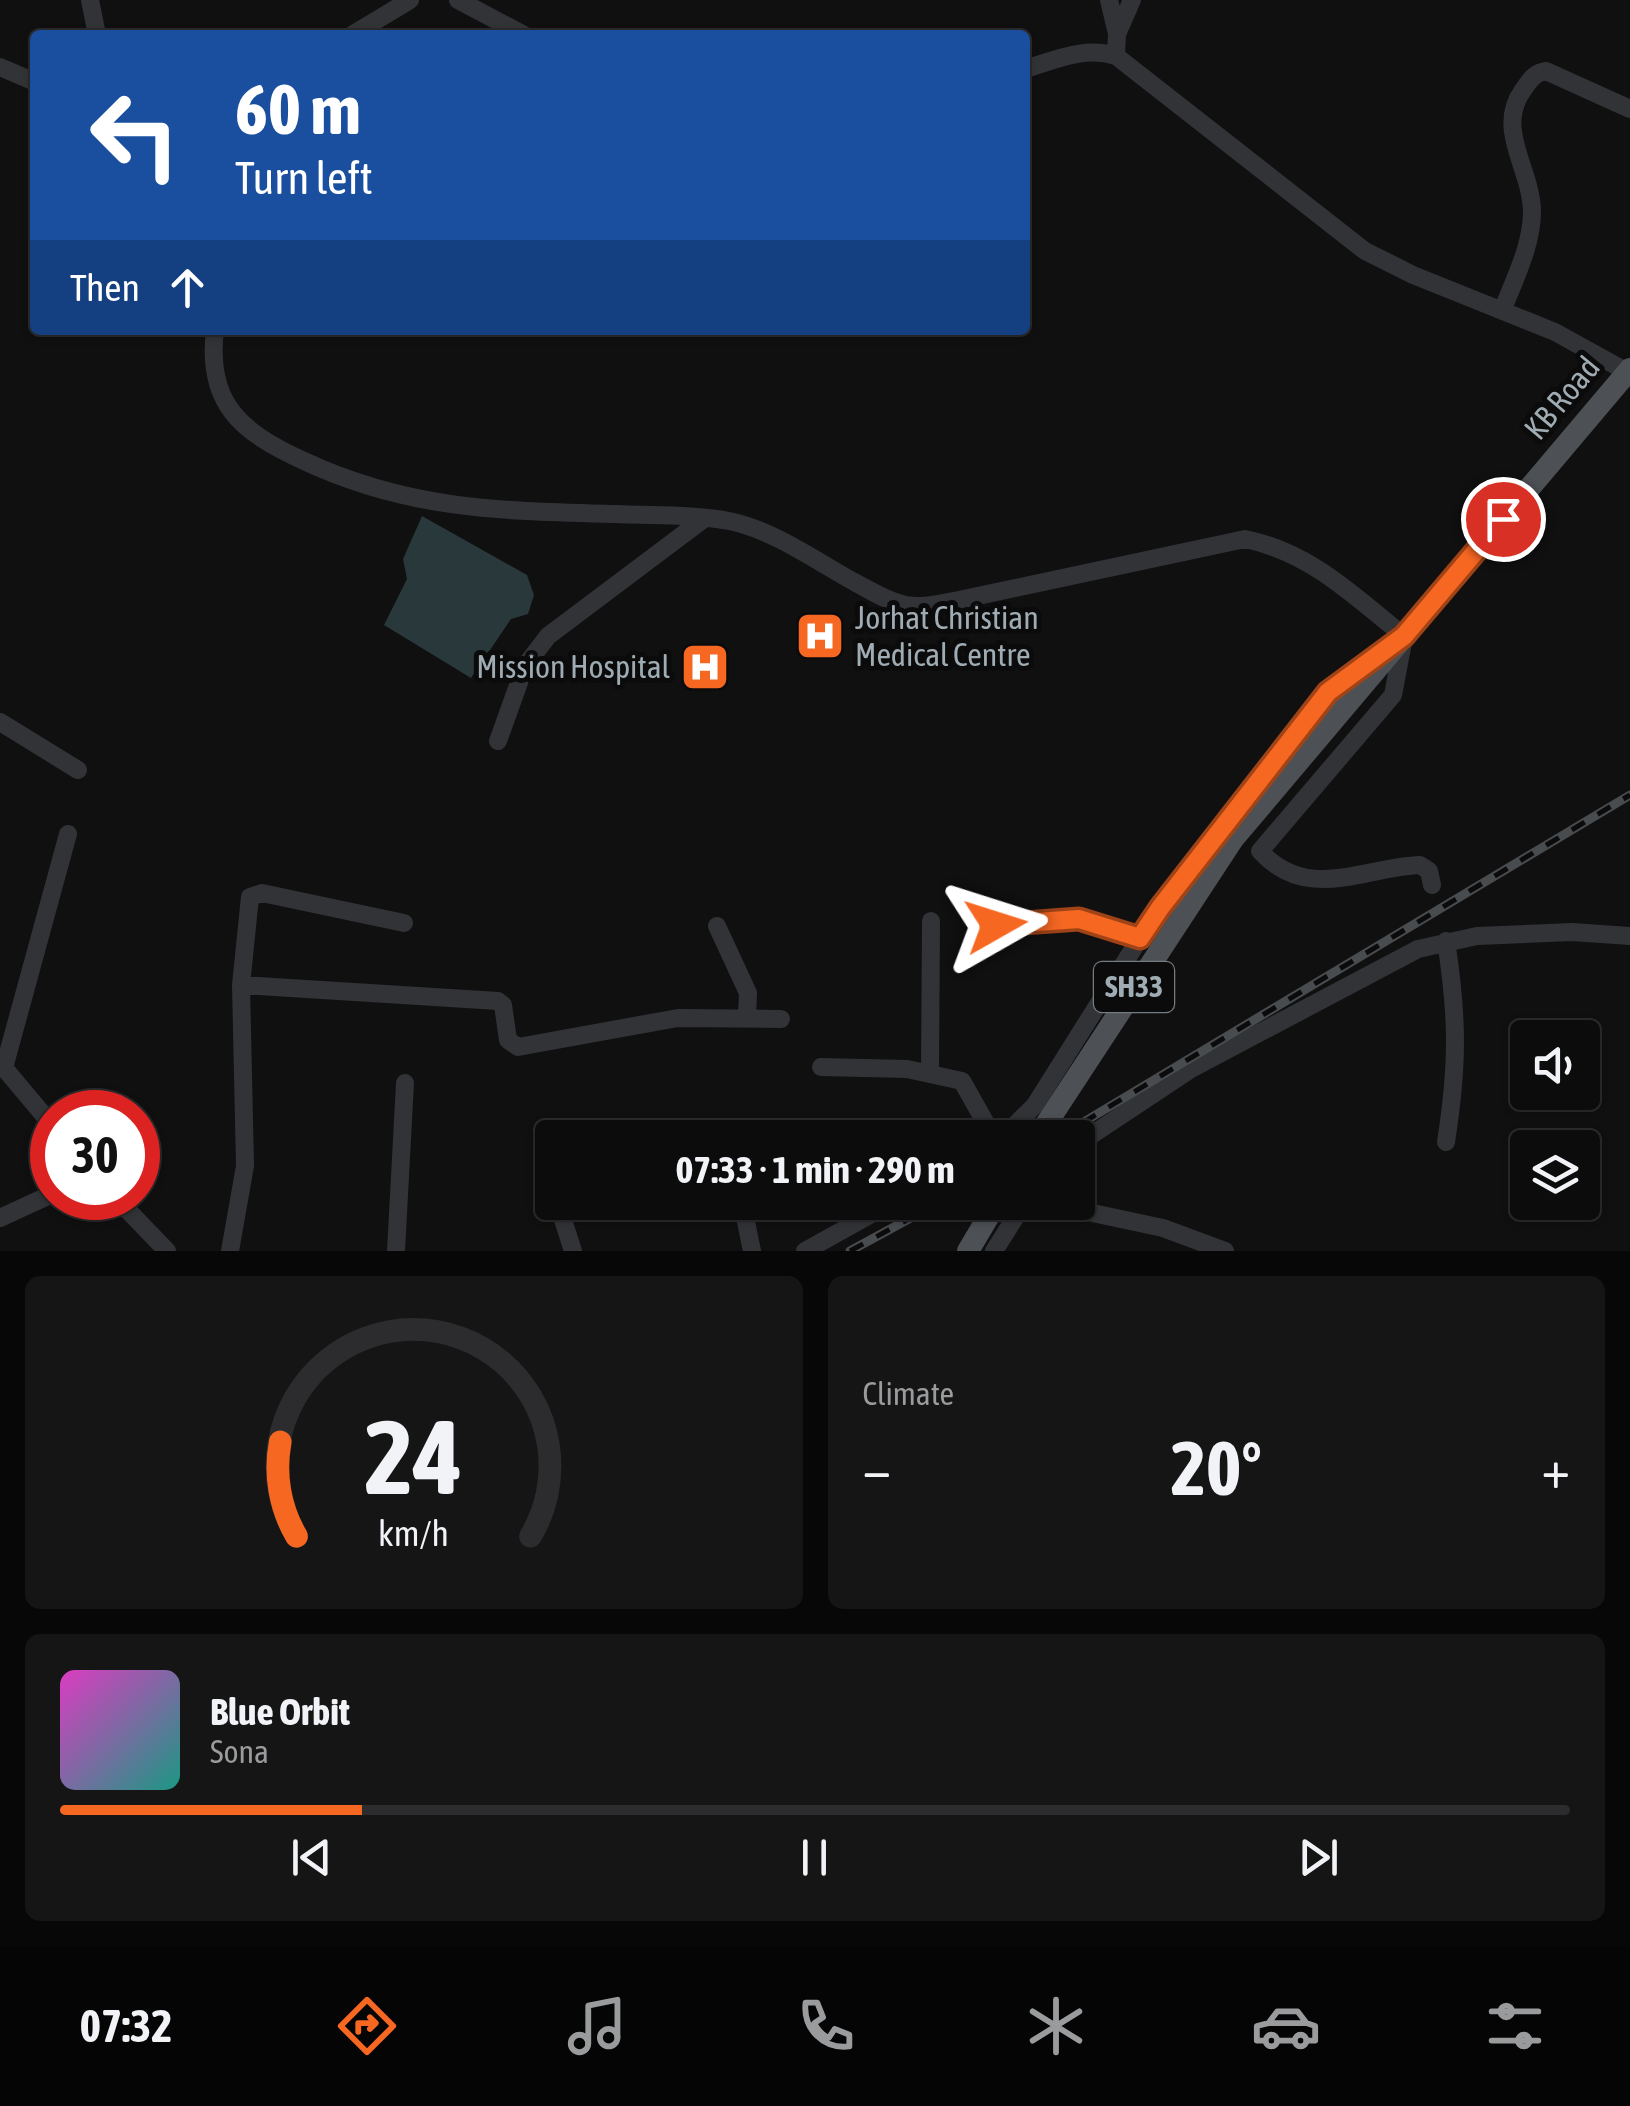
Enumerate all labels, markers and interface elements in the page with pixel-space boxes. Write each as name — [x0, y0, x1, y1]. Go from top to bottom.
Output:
text: 60 m — [235, 69, 361, 149]
icon: left — [70, 70, 200, 200]
text: Turn left — [235, 152, 373, 204]
icon: ahead — [160, 260, 215, 315]
text: Then — [70, 266, 140, 309]
street label: KB Road — [1516, 349, 1607, 446]
pin — [1461, 477, 1546, 562]
icon: arrive — [1476, 492, 1531, 547]
place label: Jorhat Christian Medical Centre — [855, 599, 1039, 673]
hospital icon: Jorhat Christian Medical Centre — [794, 610, 846, 662]
hospital icon: Mission Hospital — [679, 641, 731, 693]
place label: Mission Hospital — [476, 648, 671, 685]
position arrow — [944, 873, 1048, 977]
road number: SH33 — [1094, 962, 1174, 1012]
map controls — [1510, 1020, 1600, 1220]
button: sound — [1510, 1020, 1600, 1110]
speed limit sign: 30 — [30, 1090, 160, 1220]
button: layers — [1510, 1130, 1600, 1220]
text: 07:33 · 1 min · 290 m — [675, 1148, 955, 1191]
text: Climate — [863, 1375, 954, 1412]
text: 24 — [365, 1397, 463, 1516]
text: 20° — [1171, 1425, 1262, 1511]
text: − — [863, 1437, 891, 1500]
text: + — [1541, 1437, 1570, 1500]
text: km/h — [378, 1513, 449, 1554]
text: Blue Orbit — [210, 1690, 350, 1733]
text: Sona — [210, 1733, 269, 1770]
icon: previous — [284, 1830, 339, 1885]
icon: pause — [787, 1830, 842, 1885]
icon: next — [1291, 1830, 1346, 1885]
icon: directions — [332, 1991, 402, 2061]
icon: music — [562, 1991, 632, 2061]
icon: phone — [791, 1991, 861, 2061]
icon: climate — [1021, 1991, 1091, 2061]
icon: car — [1251, 1991, 1321, 2061]
icon: filters — [1480, 1991, 1550, 2061]
text: 07:32 — [80, 2000, 172, 2052]

